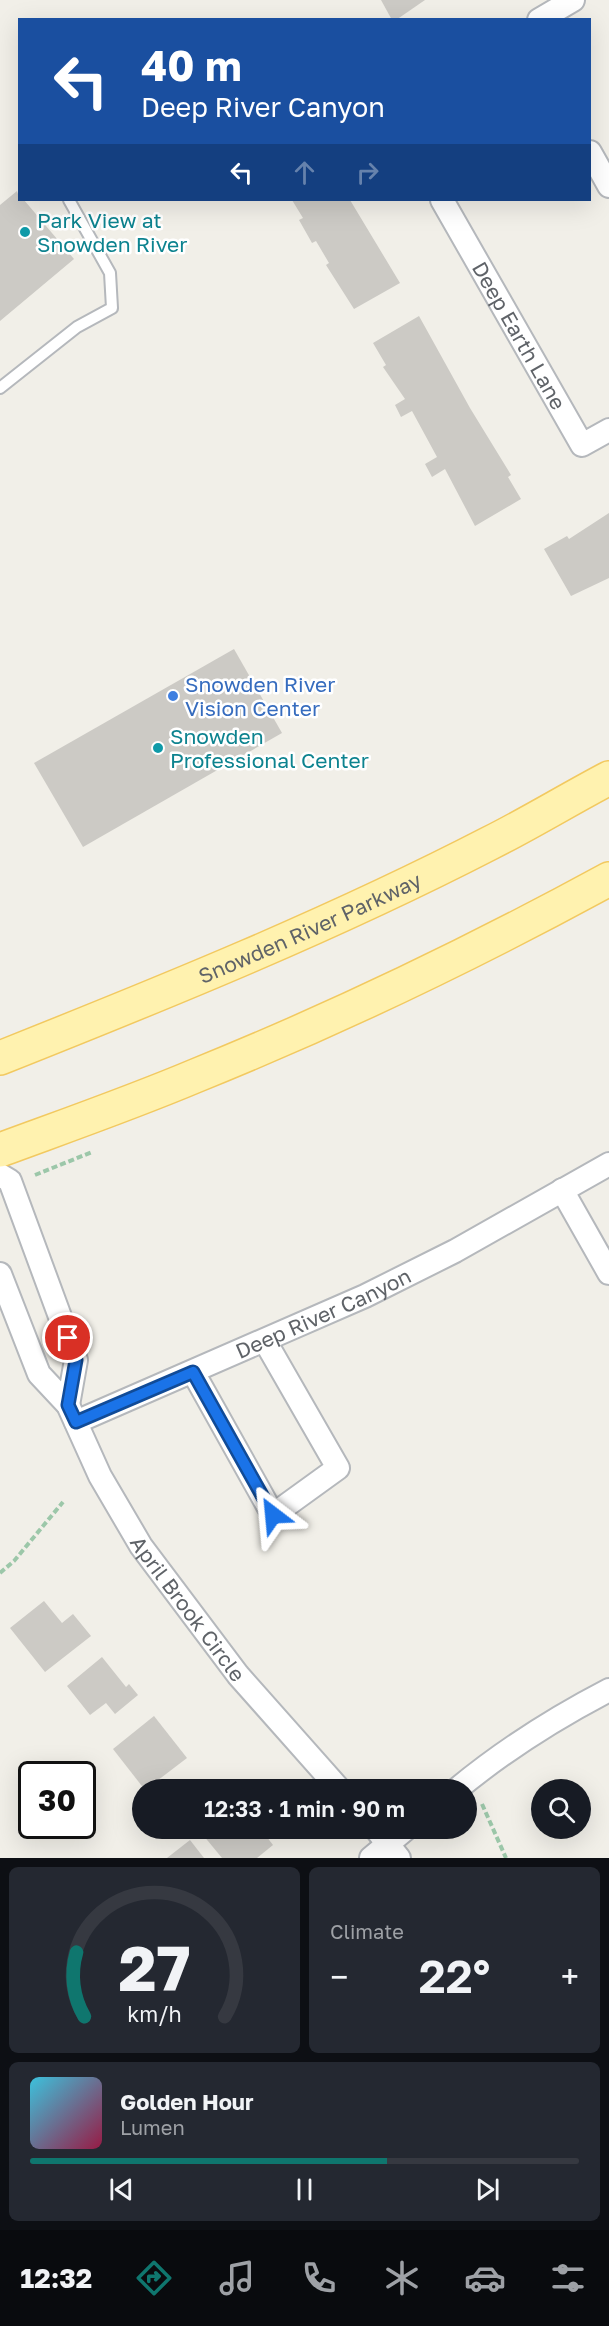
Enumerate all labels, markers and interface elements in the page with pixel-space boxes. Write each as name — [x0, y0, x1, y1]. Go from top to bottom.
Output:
text: 40 m — [141, 40, 242, 90]
icon: left — [42, 42, 120, 120]
text: Deep River Canyon — [141, 91, 385, 123]
icon: left — [225, 156, 258, 189]
icon: ahead — [288, 156, 321, 189]
icon: right — [351, 156, 384, 189]
place label: Park View at Snowden River — [37, 207, 187, 257]
marker: Park View at Snowden River — [18, 225, 32, 239]
street label: Deep Earth Lane — [467, 257, 572, 414]
place label: Snowden River Vision Center — [185, 671, 335, 721]
marker: Snowden River Vision Center — [166, 689, 180, 703]
place label: Snowden Professional Center — [170, 723, 369, 773]
marker: Snowden Professional Center — [151, 741, 165, 755]
street label: Snowden River Parkway — [194, 866, 425, 989]
street label: Deep River Canyon — [231, 1262, 415, 1364]
pin — [42, 1312, 93, 1363]
icon: arrive — [51, 1321, 84, 1354]
position arrow — [241, 1483, 305, 1547]
street label: April Brook Circle — [125, 1531, 251, 1686]
speed limit sign: 30 — [18, 1761, 96, 1839]
map controls — [531, 1779, 591, 1839]
button: search — [531, 1779, 591, 1839]
text: 12:33 · 1 min · 90 m — [204, 1795, 405, 1822]
text: Climate — [330, 1919, 404, 1943]
text: 27 — [118, 1930, 191, 2005]
text: 22° — [419, 1949, 490, 2003]
text: − — [330, 1957, 348, 1996]
text: + — [561, 1957, 579, 1996]
text: km/h — [127, 2001, 182, 2027]
text: Golden Hour — [120, 2088, 254, 2115]
text: Lumen — [120, 2115, 185, 2139]
icon: previous — [105, 2173, 138, 2206]
icon: pause — [288, 2173, 321, 2206]
icon: next — [471, 2173, 504, 2206]
icon: directions — [133, 2257, 175, 2299]
icon: music — [216, 2257, 258, 2299]
icon: phone — [298, 2257, 340, 2299]
icon: climate — [381, 2257, 423, 2299]
icon: car — [464, 2257, 506, 2299]
icon: filters — [547, 2257, 589, 2299]
text: 12:32 — [20, 2262, 92, 2294]

